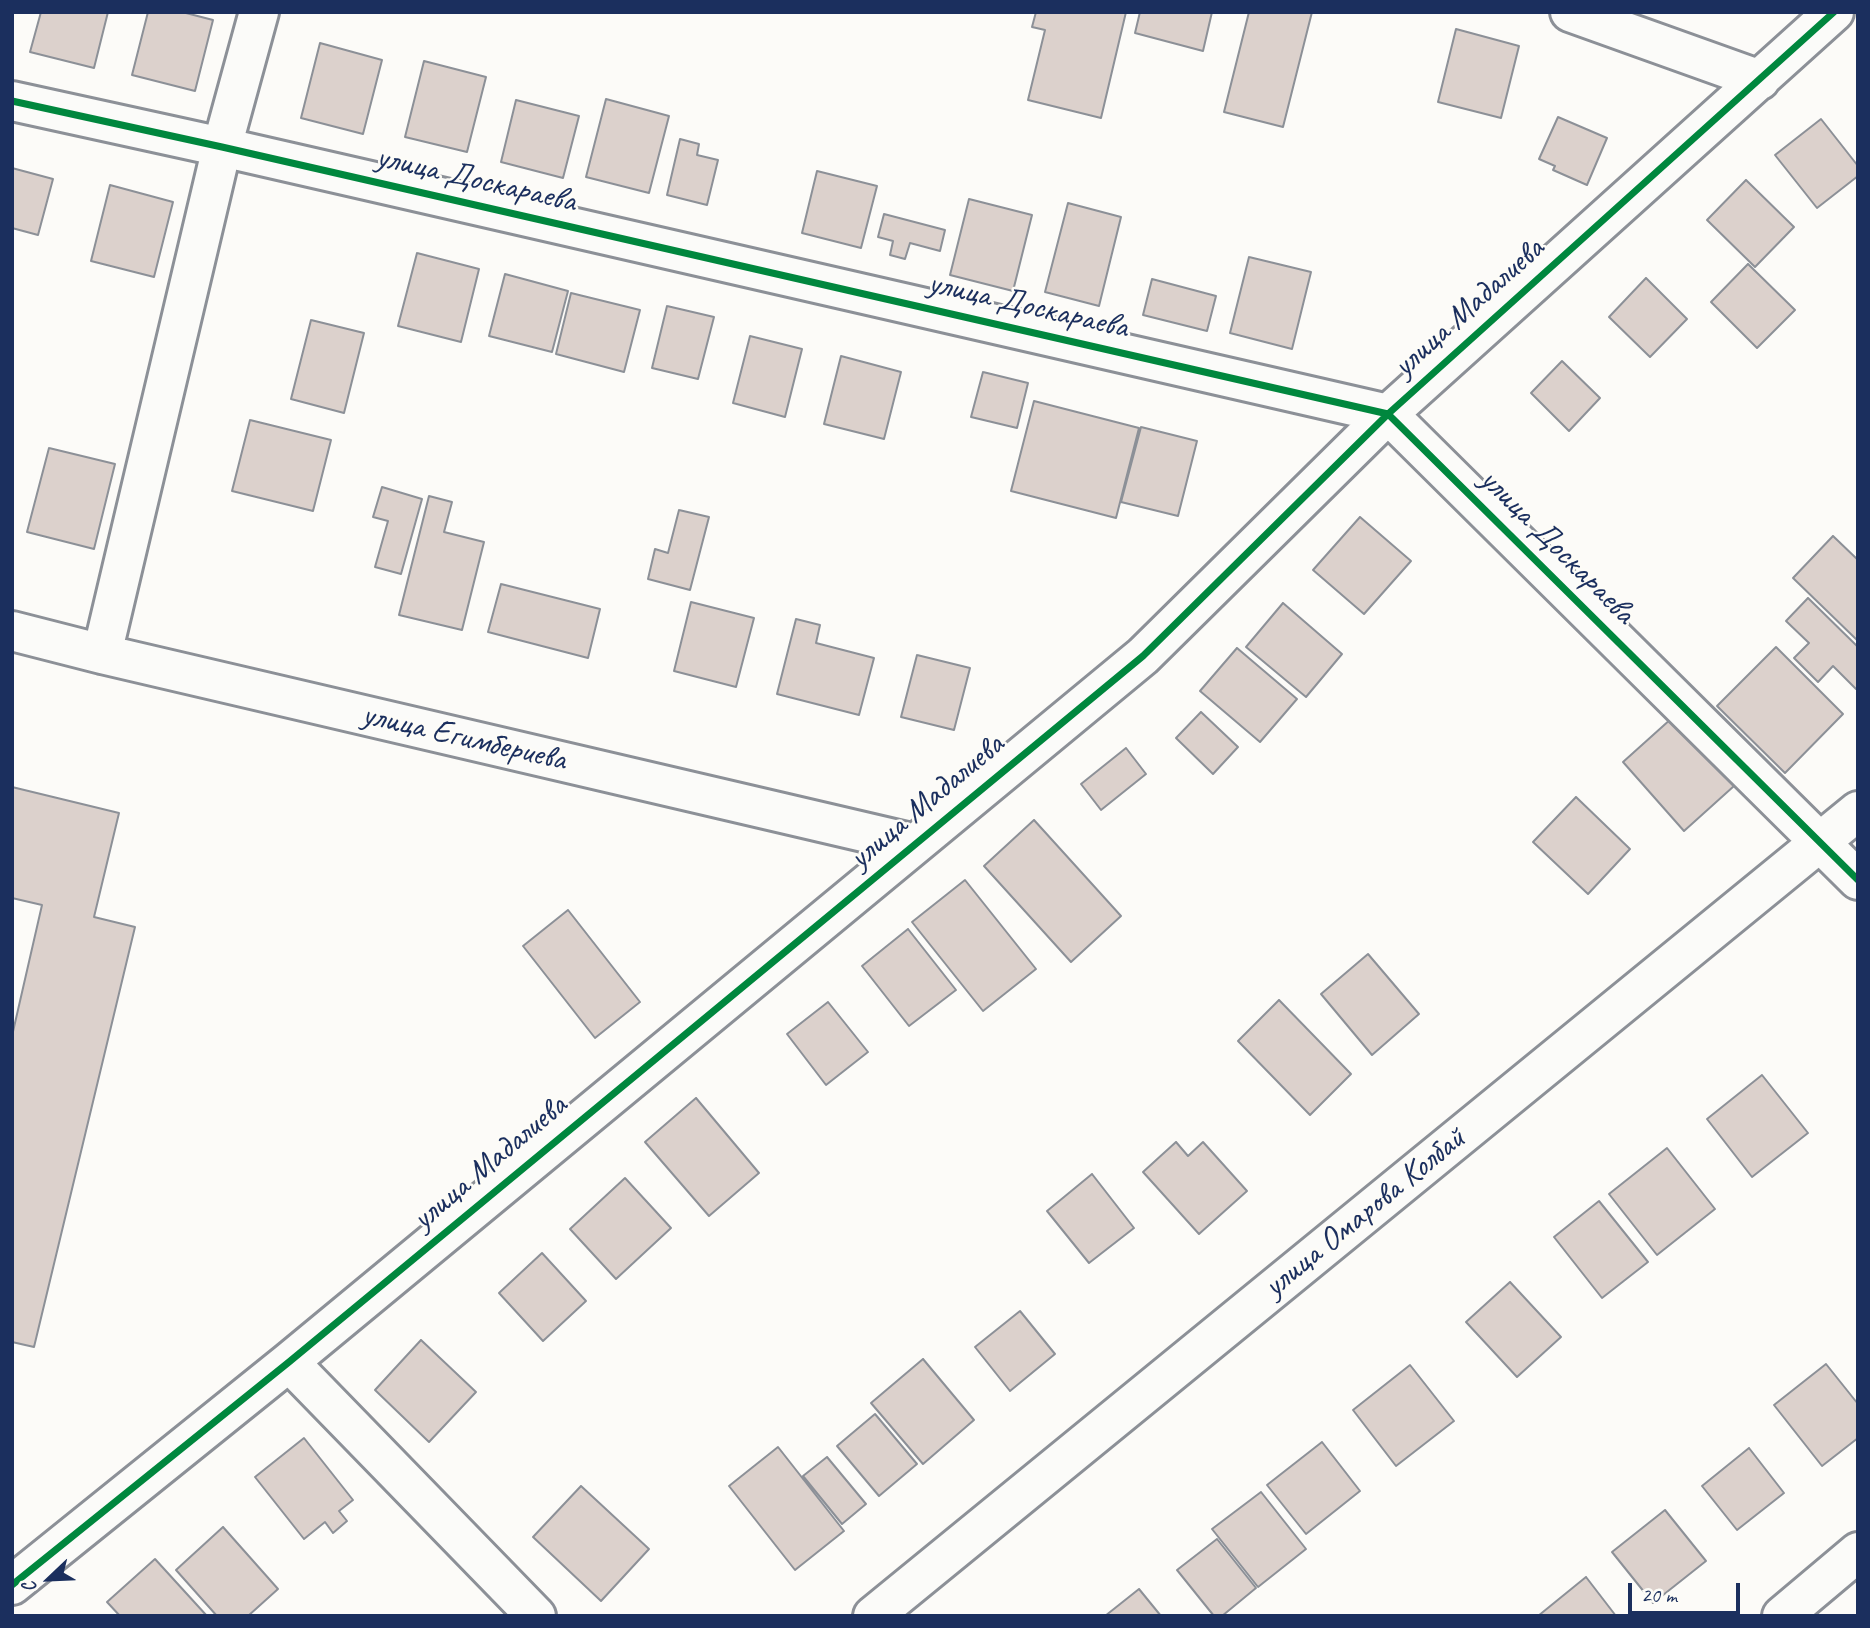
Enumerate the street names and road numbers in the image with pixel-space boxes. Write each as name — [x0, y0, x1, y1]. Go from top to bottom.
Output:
street label: улица Доскараева — [372, 138, 580, 222]
street label: улица Мадалиева — [1385, 230, 1553, 386]
street label: улица Доскараева — [924, 264, 1132, 348]
street label: улица Доскараева — [1471, 461, 1643, 633]
street label: улица Егимбериева — [358, 695, 570, 781]
street label: улица Мадалиева — [842, 726, 1012, 878]
street label: улица Мадалиева — [405, 1087, 575, 1239]
street label: улица Омарова Колбай — [1256, 1119, 1474, 1307]

